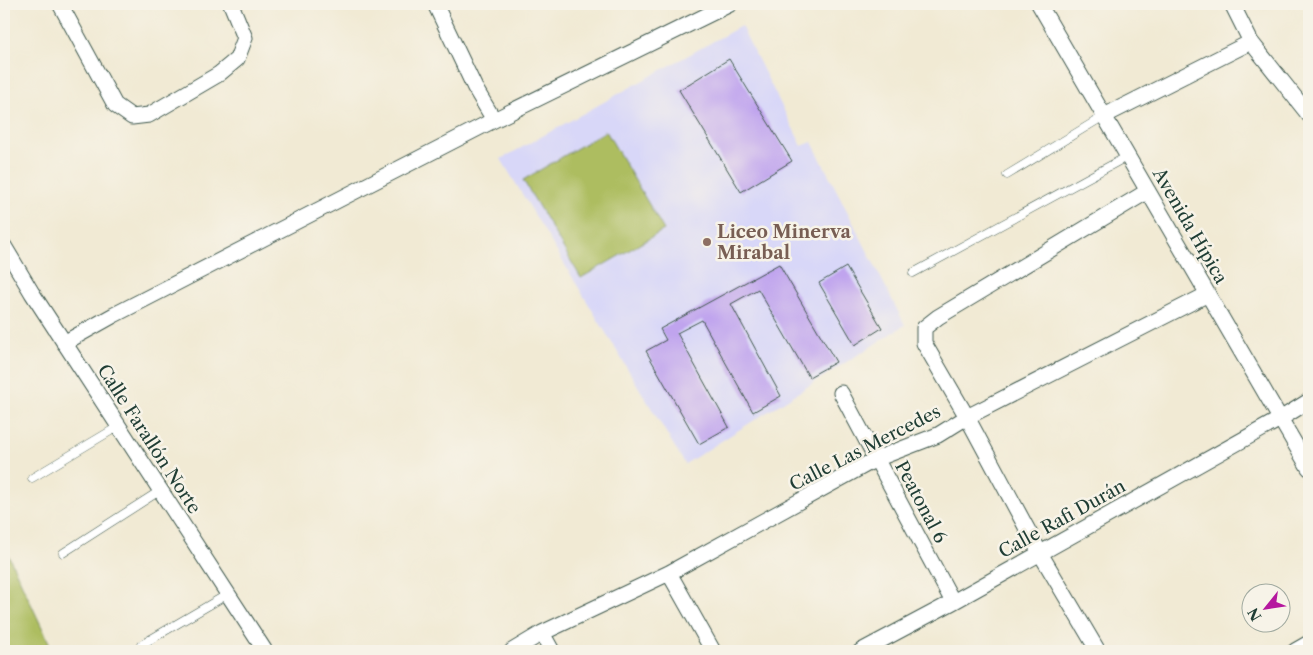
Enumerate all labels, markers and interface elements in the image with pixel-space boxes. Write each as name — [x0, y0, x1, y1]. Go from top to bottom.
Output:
street label: Avenida Hípica — [1148, 163, 1232, 288]
place label: Liceo Minerva Mirabal — [717, 221, 852, 264]
marker: Liceo Minerva Mirabal — [701, 236, 713, 248]
street label: Calle Farallón Norte — [92, 360, 206, 518]
street label: Calle Las Mercedes — [786, 400, 944, 496]
street label: Peatonal 6 — [890, 457, 952, 547]
street label: Calle Rafi Durán — [995, 475, 1129, 563]
north arrow — [1240, 582, 1290, 632]
text: N — [1244, 605, 1266, 624]

